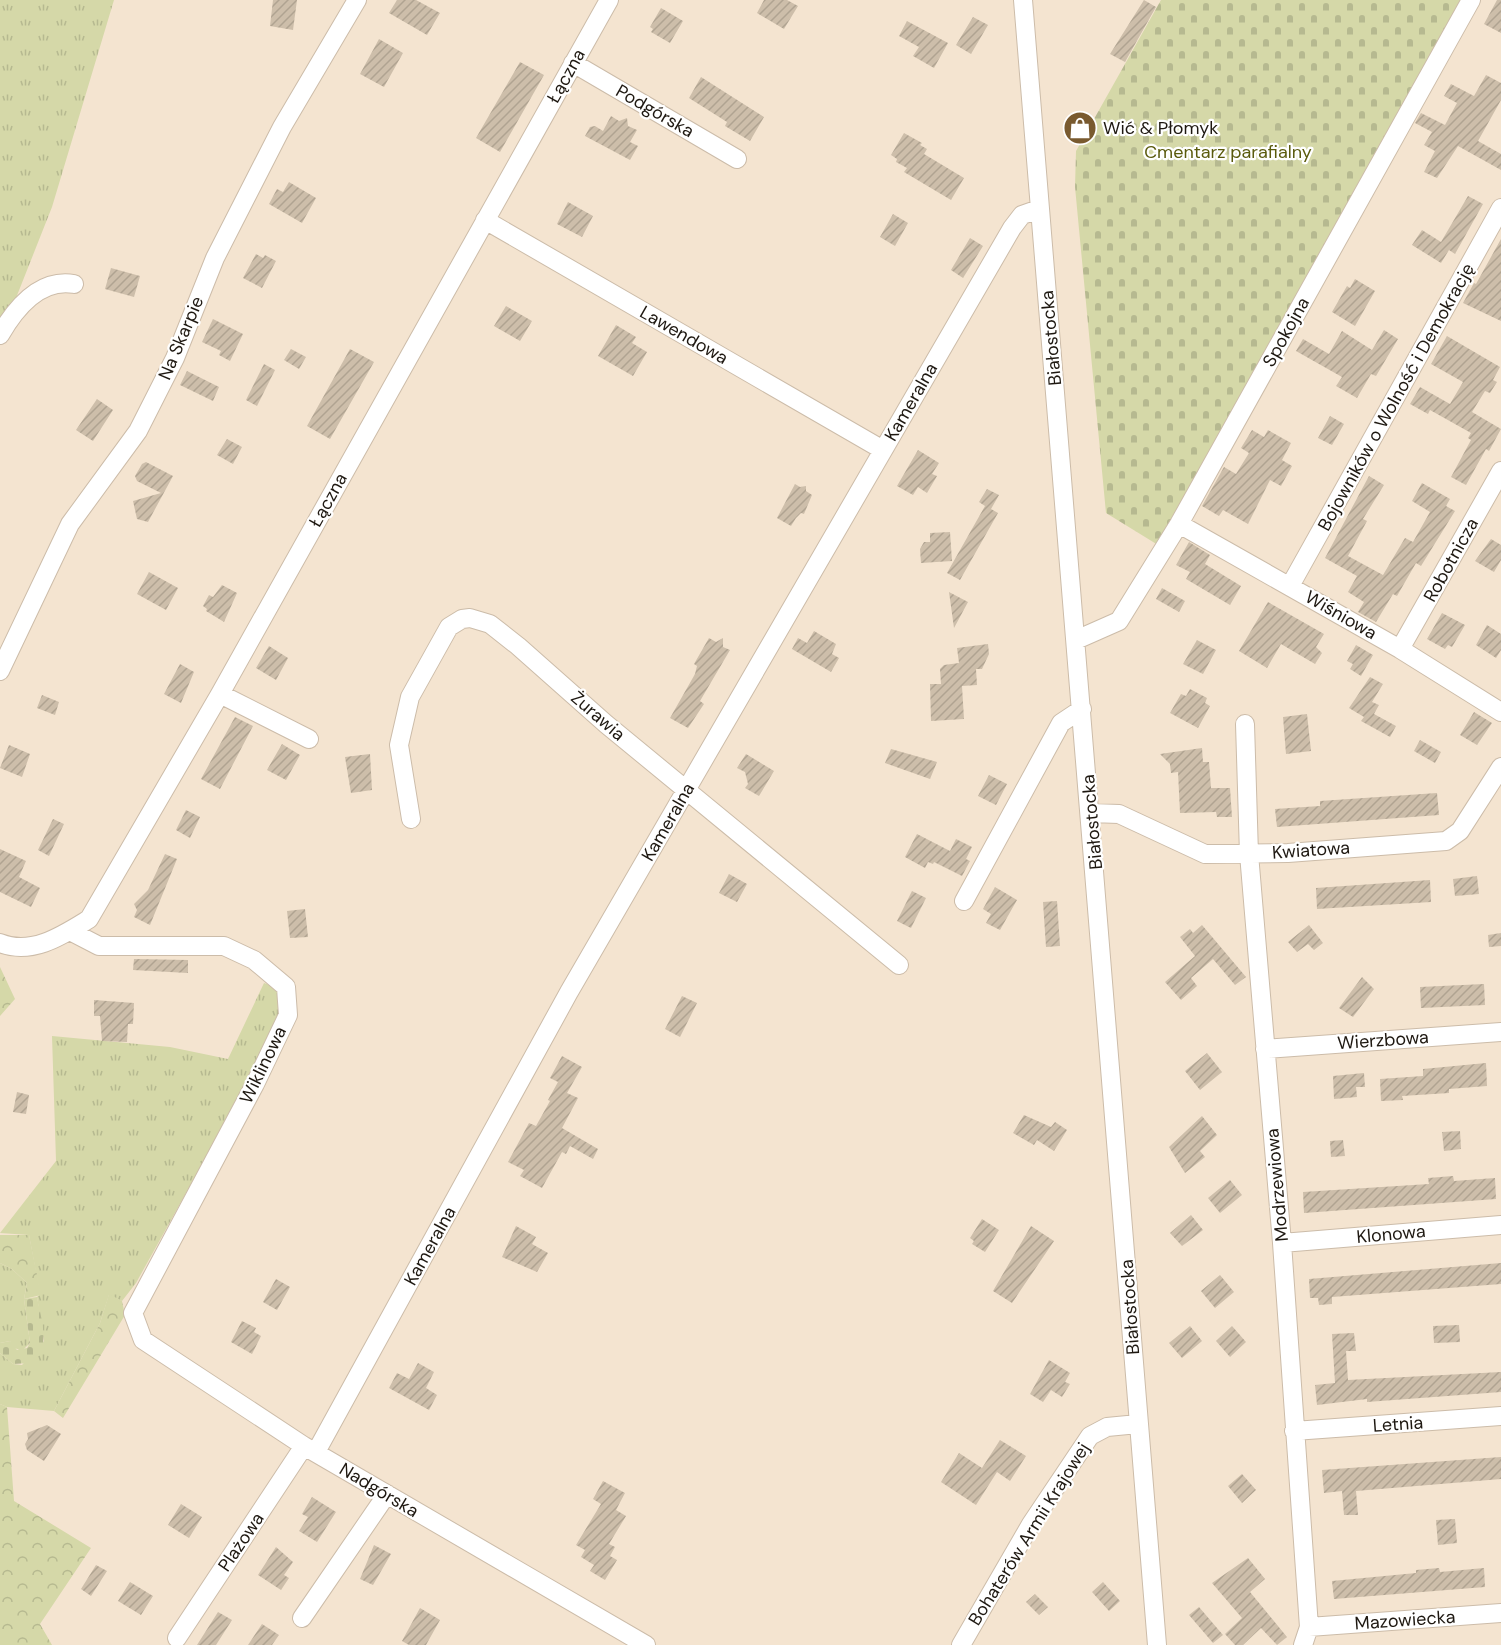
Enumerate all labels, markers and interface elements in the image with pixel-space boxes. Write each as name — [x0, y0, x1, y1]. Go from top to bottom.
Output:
street label: Łączna — [541, 45, 591, 107]
street label: Podgórska — [611, 79, 699, 143]
shop icon: Wić & Płomyk — [1062, 110, 1098, 146]
place label: Wić & Płomyk — [1103, 116, 1218, 140]
park label: Cmentarz parafialny — [1144, 140, 1312, 164]
street label: Bojowników o Wolność i Demokrację — [1312, 259, 1480, 535]
street label: Białostocka — [1035, 289, 1067, 387]
street label: Na Skarpie — [153, 292, 209, 384]
street label: Spokojna — [1257, 293, 1315, 371]
street label: Lawendowa — [636, 300, 732, 370]
street label: Kameralna — [879, 358, 943, 446]
street label: Łączna — [303, 469, 353, 531]
street label: Robotnicza — [1418, 514, 1484, 606]
street label: Wiśniowa — [1301, 585, 1381, 645]
street label: Żurawia — [566, 686, 630, 746]
street label: Białostocka — [1076, 773, 1108, 871]
street label: Kameralna — [636, 778, 700, 866]
street label: Kwiatowa — [1271, 835, 1351, 865]
street label: Wiklinowa — [234, 1022, 292, 1108]
street label: Wierzbowa — [1336, 1025, 1430, 1055]
street label: Modrzewiowa — [1260, 1127, 1294, 1243]
street label: Kameralna — [398, 1202, 462, 1290]
street label: Klonowa — [1356, 1219, 1426, 1249]
street label: Białostocka — [1115, 1259, 1145, 1355]
street label: Letnia — [1372, 1410, 1424, 1438]
street label: Bohaterów Armii Krajowej — [963, 1438, 1095, 1630]
street label: Nadgórska — [335, 1457, 423, 1523]
street label: Plażowa — [213, 1508, 269, 1576]
street label: Mazowiecka — [1354, 1605, 1456, 1635]

